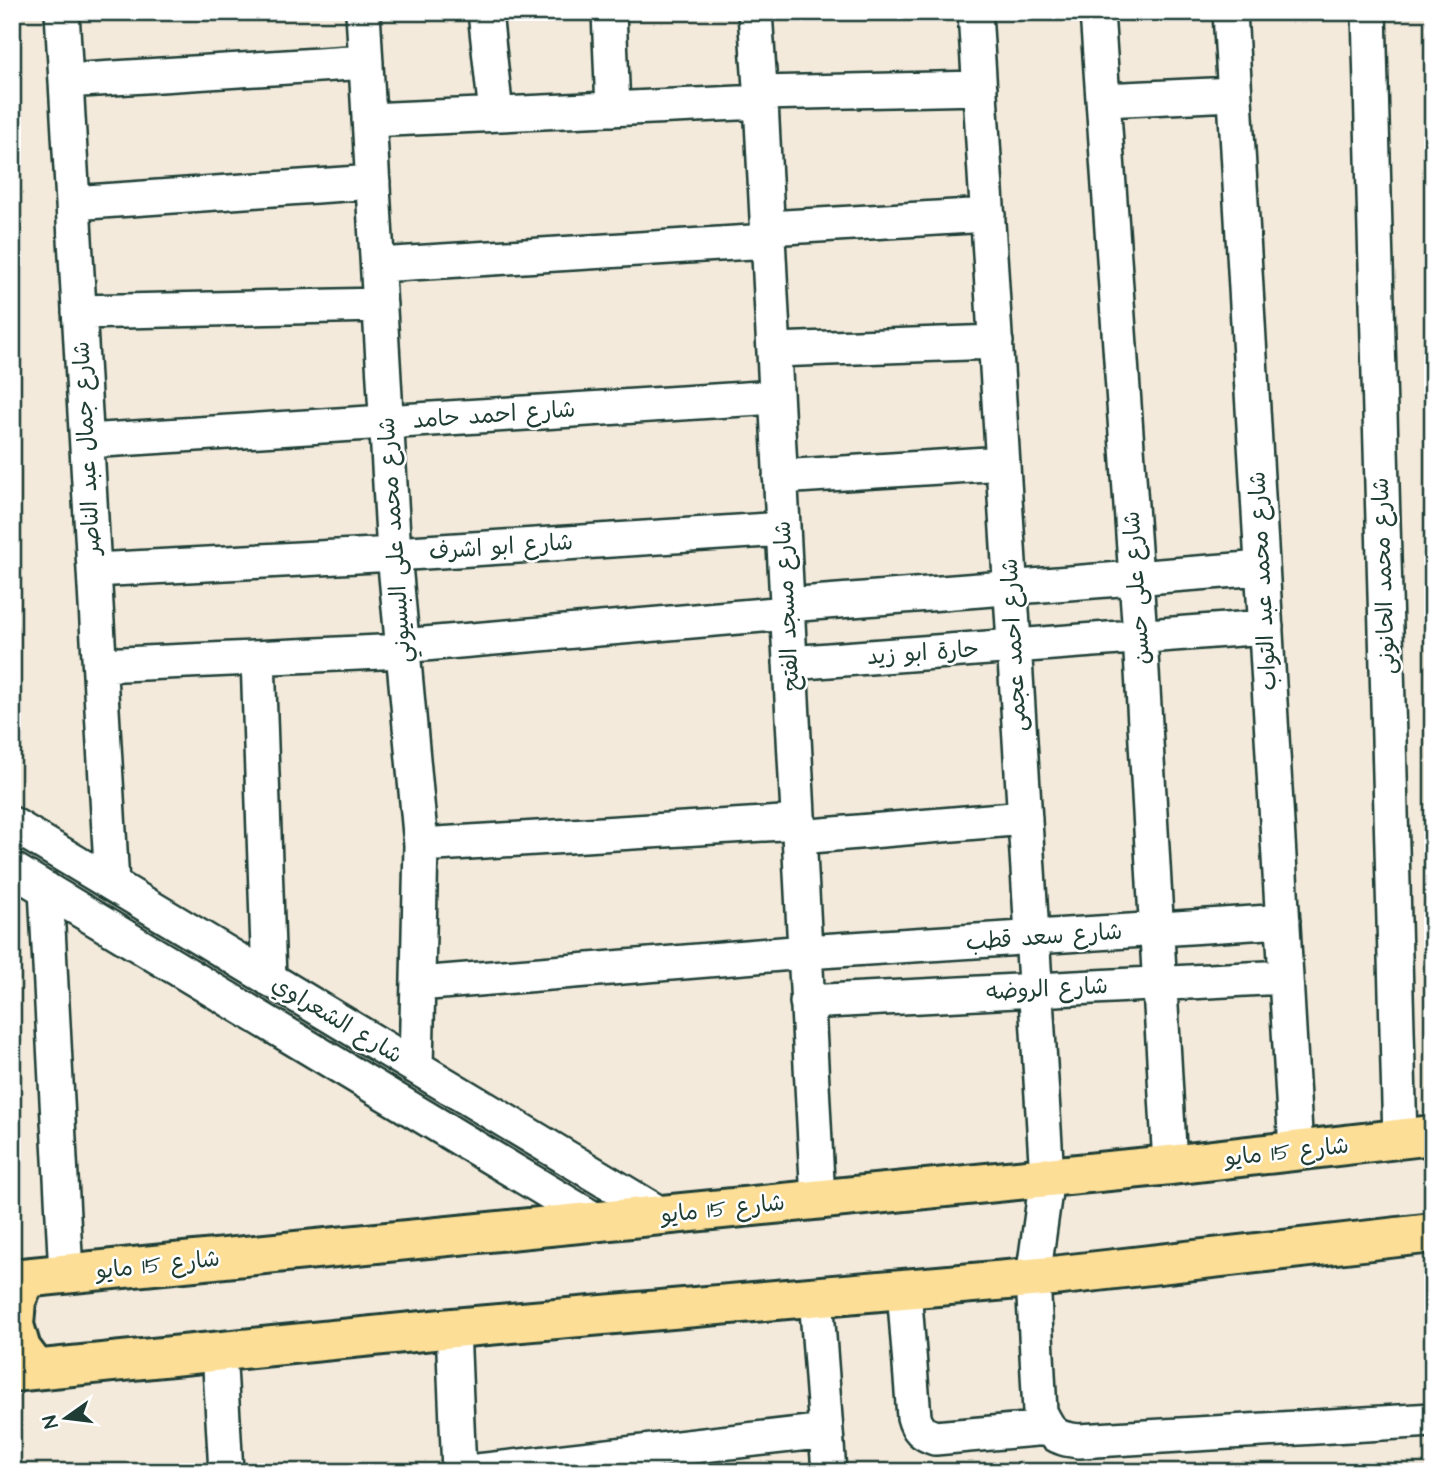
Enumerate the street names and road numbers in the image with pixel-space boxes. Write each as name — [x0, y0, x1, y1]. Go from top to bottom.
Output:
street label: شارع جمال عبد الناصر — [65, 340, 109, 558]
street label: شارع احمد حامد — [412, 393, 576, 437]
street label: شارع محمد على البسيوني — [370, 416, 424, 664]
street label: شارع محمد عبد التواب — [1241, 471, 1285, 691]
street label: شارع محمد الحانونى — [1365, 477, 1403, 675]
street label: شارع على حسن — [1116, 510, 1158, 666]
street label: شارع مسجد الفتح — [767, 520, 807, 692]
street label: شارع ابو اشرف — [428, 526, 574, 568]
street label: شارع احمد عجمى — [993, 557, 1035, 733]
street label: حارة ابو زيد — [866, 633, 980, 673]
street label: شارع سعد قطب — [965, 916, 1123, 958]
street label: شارع الشعراوي — [266, 968, 408, 1072]
street label: شارع الروضه — [985, 970, 1109, 1008]
street label: شارع 15 مايو — [1221, 1130, 1351, 1175]
street label: شارع 15 مايو — [657, 1187, 787, 1232]
street label: شارع 15 مايو — [92, 1243, 222, 1288]

